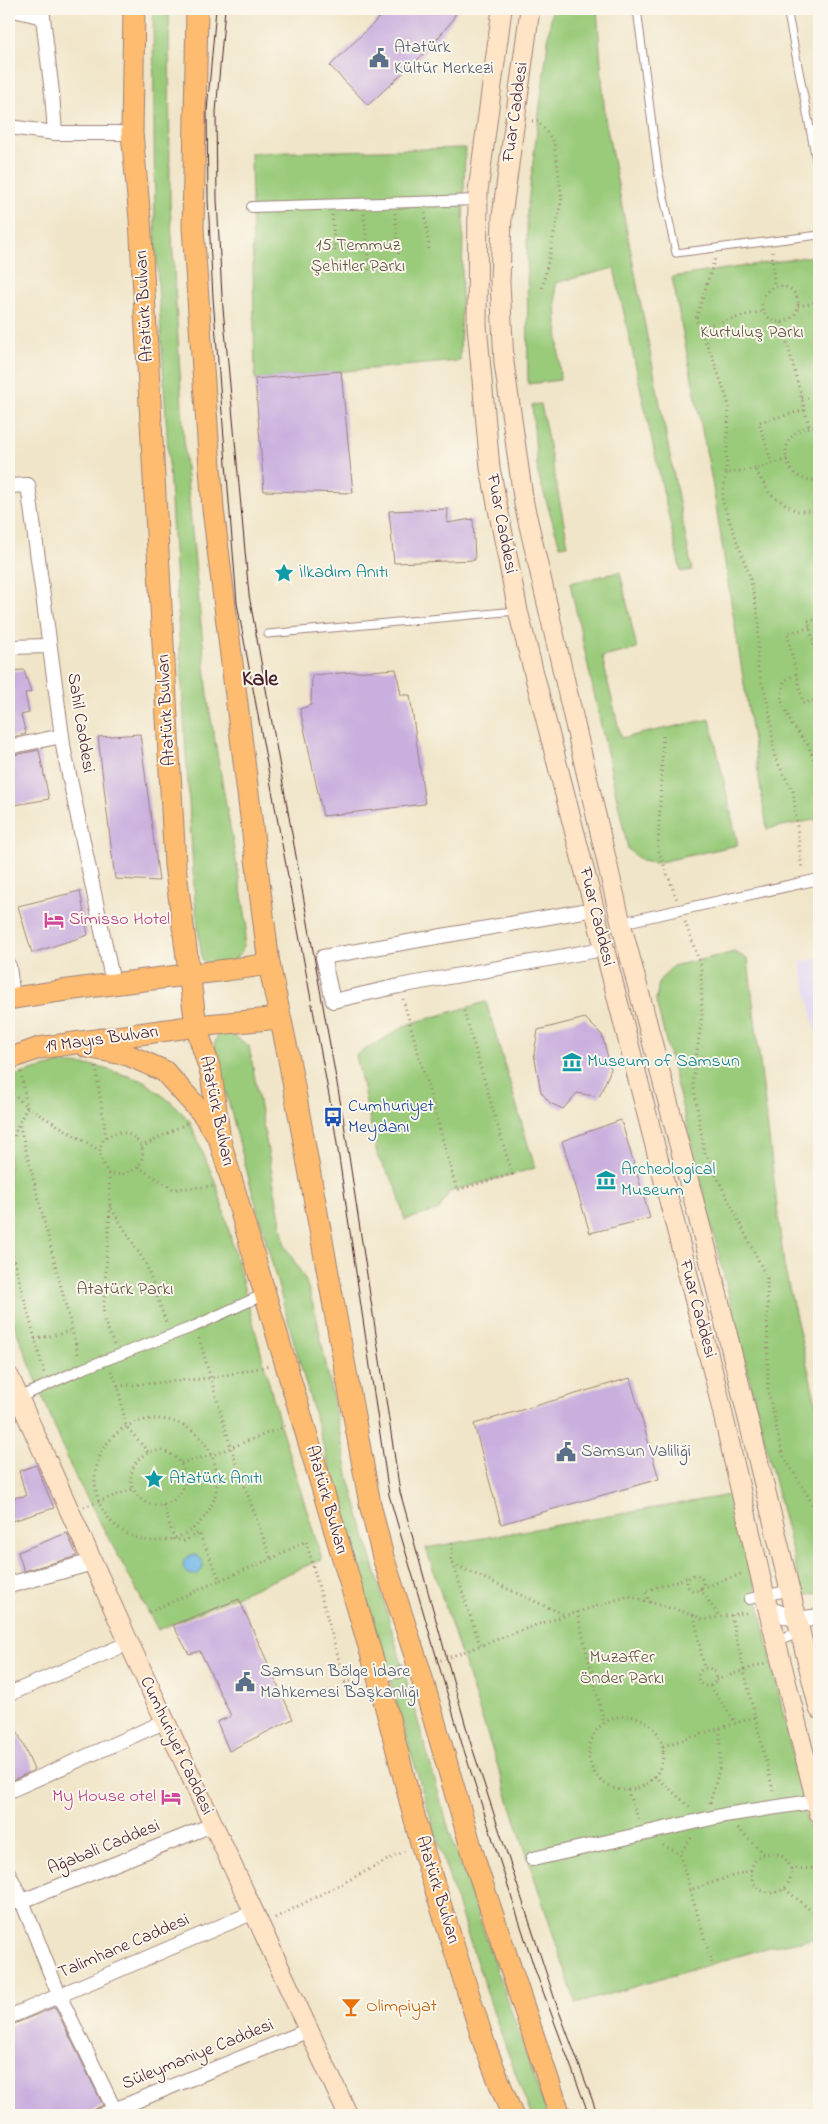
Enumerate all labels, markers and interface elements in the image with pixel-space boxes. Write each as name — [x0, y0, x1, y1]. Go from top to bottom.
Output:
place label: Atatürk Kültür Merkezi — [394, 35, 494, 82]
public building icon: Atatürk Kültür Merkezi — [368, 47, 390, 69]
street label: Fuar Caddesi — [496, 60, 536, 165]
park label: 15 Temmuz Şehitler Parkı — [311, 233, 405, 280]
street label: Atatürk Bulvarı — [129, 249, 161, 363]
park label: Kurtuluş Parkı — [700, 320, 804, 346]
street label: Fuar Caddesi — [478, 471, 523, 576]
place label: İlkadım Anıtı — [299, 560, 388, 586]
place icon: İlkadım Anıtı — [273, 562, 295, 584]
street label: Atatürk Bulvarı — [151, 653, 183, 767]
district label: Kale — [242, 664, 279, 696]
street label: Sahil Caddesi — [59, 671, 101, 775]
street label: Fuar Caddesi — [571, 864, 621, 969]
place label: Simisso Hotel — [69, 907, 170, 933]
hotel icon: Simisso Hotel — [43, 909, 65, 931]
street label: 19 Mayıs Bulvarı — [44, 1019, 160, 1061]
place label: Museum of Samsun — [587, 1049, 740, 1075]
museum icon: Museum of Samsun — [561, 1051, 583, 1073]
street label: Atatürk Bulvarı — [192, 1054, 240, 1168]
place label: Cumhuriyet Meydanı — [348, 1094, 434, 1141]
bus stop icon: Cumhuriyet Meydanı — [322, 1106, 344, 1128]
place label: Archeological Museum — [621, 1157, 716, 1204]
museum icon: Archeological Museum — [595, 1169, 617, 1191]
street label: Fuar Caddesi — [671, 1256, 723, 1361]
park label: Atatürk Parkı — [77, 1277, 173, 1303]
place label: Samsun Valiliği — [581, 1439, 691, 1466]
public building icon: Samsun Valiliği — [555, 1441, 577, 1463]
street label: Atatürk Bulvarı — [298, 1443, 354, 1557]
place label: Atatürk Anıtı — [169, 1466, 263, 1492]
place icon: Atatürk Anıtı — [143, 1468, 165, 1490]
park label: Muzaffer Önder Parkı — [580, 1645, 664, 1692]
place label: Samsun Bölge İdare Mahkemesi Başkanlığı — [260, 1659, 419, 1707]
public building icon: Samsun Bölge İdare Mahkemesi Başkanlığı — [234, 1671, 256, 1693]
street label: Cumhuriyet Caddesi — [132, 1672, 220, 1820]
place label: My House otel — [52, 1784, 156, 1810]
hotel icon: My House otel — [160, 1786, 182, 1808]
street label: Ağabali Caddesi — [44, 1814, 165, 1883]
street label: Atatürk Bulvarı — [408, 1833, 466, 1947]
street label: Talimhane Caddesi — [54, 1908, 194, 1986]
place label: Olimpiyat — [366, 1994, 437, 2020]
bar icon: Olimpiyat — [340, 1996, 362, 2018]
street label: Süleymaniye Caddesi — [118, 2013, 278, 2097]

